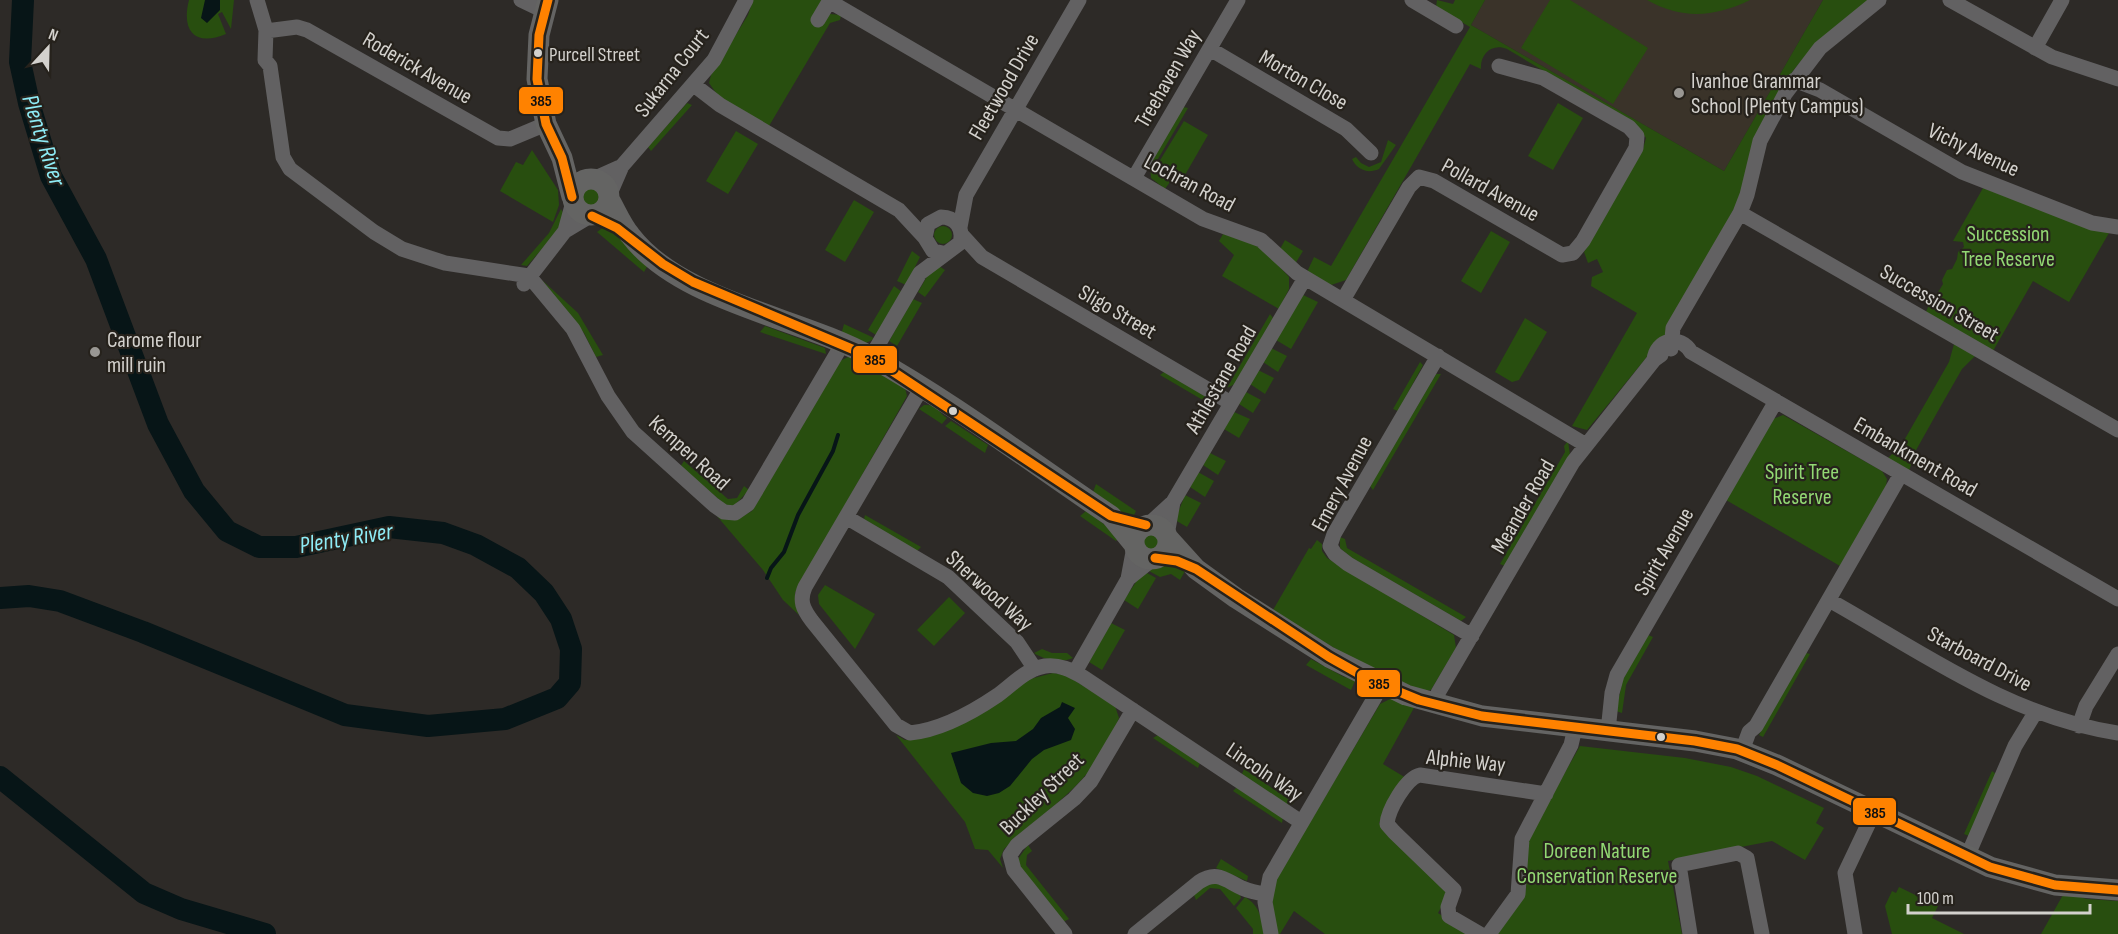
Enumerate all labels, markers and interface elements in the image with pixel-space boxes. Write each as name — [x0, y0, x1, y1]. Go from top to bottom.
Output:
north arrow — [18, 18, 78, 78]
street label: Sukarna Court — [629, 23, 715, 123]
street label: Treehaven Way — [1129, 24, 1208, 133]
text: N — [46, 25, 61, 46]
street label: Roderick Avenue — [358, 26, 477, 110]
street label: Fleetwood Drive — [963, 29, 1046, 145]
place label: Purcell Street — [549, 43, 640, 67]
street label: Morton Close — [1254, 44, 1352, 116]
marker: Purcell Street — [532, 47, 544, 59]
place label: Ivanhoe Grammar School (Plenty Campus) — [1691, 68, 1864, 120]
line badge: 385 — [518, 86, 564, 115]
marker: Ivanhoe Grammar School (Plenty Campus) — [1672, 86, 1686, 100]
water label: Plenty River — [15, 91, 72, 190]
text: 385 — [530, 92, 552, 111]
street label: Vichy Avenue — [1923, 117, 2023, 183]
street label: Lochran Road — [1139, 148, 1239, 219]
street label: Pollard Avenue — [1437, 152, 1544, 228]
park label: Succession Tree Reserve — [1961, 221, 2055, 273]
street label: Succession Street — [1875, 258, 2004, 348]
street label: Sligo Street — [1073, 279, 1161, 346]
street label: Athlestane Road — [1179, 321, 1263, 439]
place label: Carome flour mill ruin — [107, 327, 202, 379]
marker: Carome flour mill ruin — [88, 345, 102, 359]
line badge: 385 — [852, 345, 898, 374]
text: 385 — [864, 351, 886, 370]
unlabelled marker — [947, 405, 959, 417]
street label: Kempen Road — [643, 410, 735, 497]
street label: Embankment Road — [1849, 411, 1982, 503]
street label: Emery Avenue — [1306, 431, 1379, 536]
street label: Meander Road — [1486, 455, 1561, 559]
park label: Spirit Tree Reserve — [1765, 459, 1839, 511]
street label: Spirit Avenue — [1628, 503, 1700, 601]
water label: Plenty River — [297, 517, 396, 560]
street label: Sherwood Way — [940, 545, 1039, 638]
street label: Starboard Drive — [1922, 621, 2036, 698]
line badge: 385 — [1356, 669, 1401, 698]
text: 385 — [1368, 675, 1390, 694]
unlabelled marker — [1655, 731, 1667, 743]
street label: Lincoln Way — [1221, 737, 1308, 808]
street label: Alphie Way — [1424, 744, 1507, 779]
street label: Buckley Street — [994, 747, 1090, 841]
line badge: 385 — [1852, 797, 1897, 826]
text: 385 — [1864, 804, 1886, 823]
park label: Doreen Nature Conservation Reserve — [1517, 838, 1677, 890]
scale bar — [1908, 877, 2090, 915]
text: 100 m — [1917, 888, 1954, 909]

